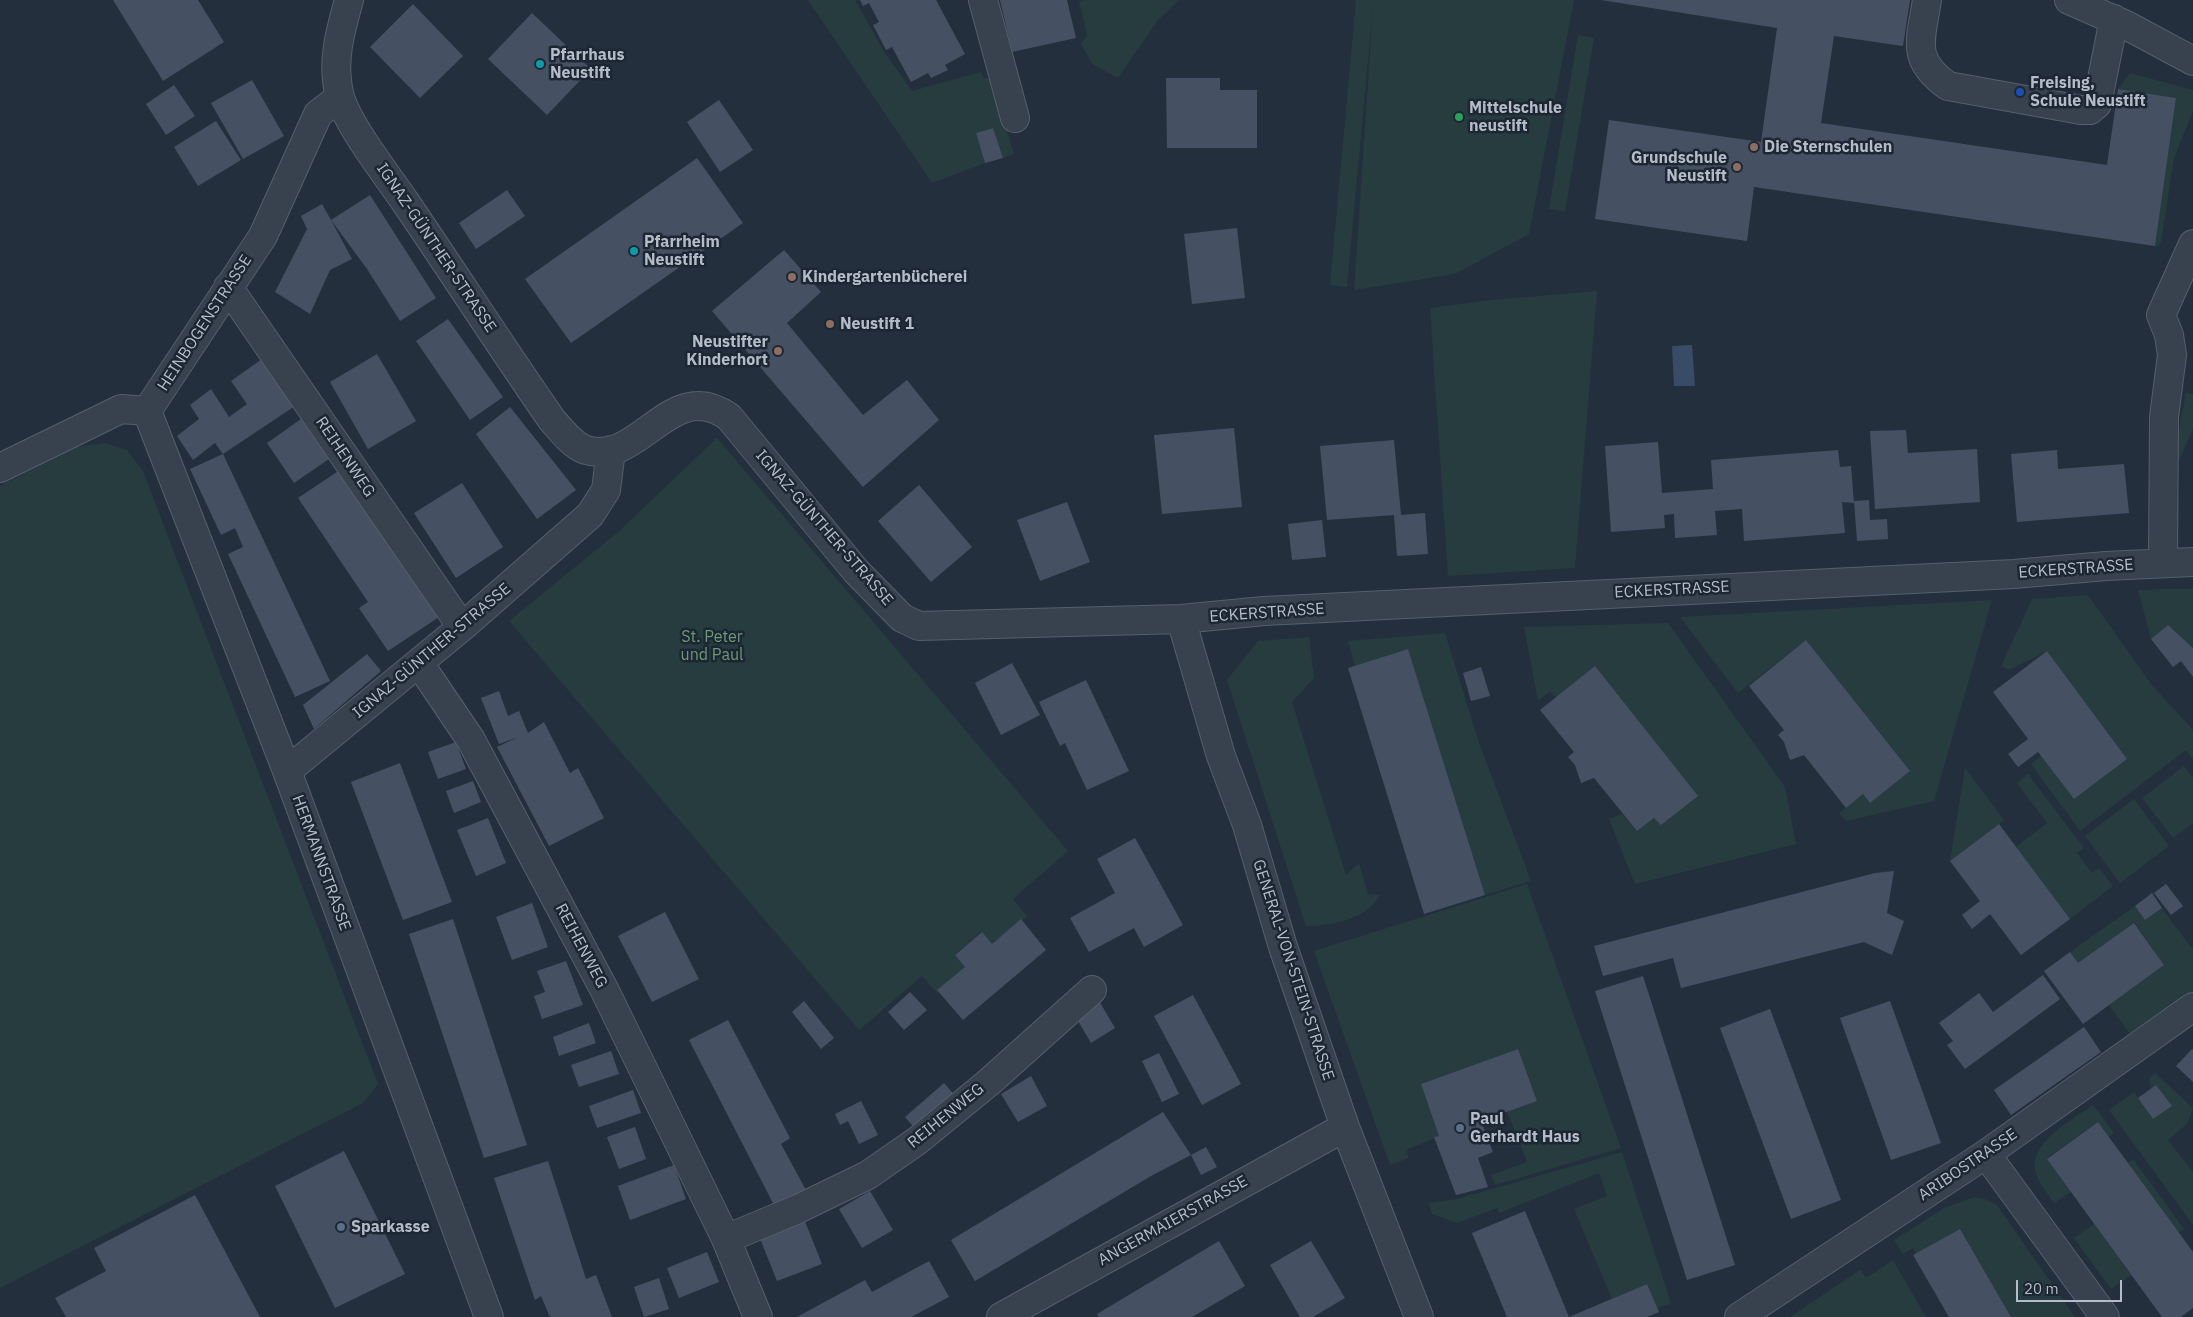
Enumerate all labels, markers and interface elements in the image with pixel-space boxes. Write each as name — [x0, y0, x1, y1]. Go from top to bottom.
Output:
place label: Pfarrhaus Neustift — [550, 45, 625, 83]
marker: Pfarrhaus Neustift — [534, 58, 546, 70]
place label: Freising, Schule Neustift — [2030, 73, 2146, 111]
marker: Freising, Schule Neustift — [2014, 86, 2026, 98]
place label: Mittelschule neustift — [1469, 98, 1562, 136]
marker: Mittelschule neustift — [1453, 111, 1465, 123]
place label: Die Sternschulen — [1764, 137, 1892, 157]
marker: Die Sternschulen — [1748, 141, 1760, 153]
place label: Grundschule Neustift — [1631, 148, 1727, 186]
street label: IGNAZ-GÜNTHER-STRASSE — [372, 160, 500, 336]
marker: Grundschule Neustift — [1731, 161, 1743, 173]
place label: Pfarrheim Neustift — [644, 232, 720, 270]
marker: Pfarrheim Neustift — [628, 245, 640, 257]
street label: HEINBOGENSTRASSE — [154, 251, 256, 395]
place label: Kindergartenbücherei — [802, 267, 967, 287]
marker: Kindergartenbücherei — [786, 271, 798, 283]
place label: Neustift 1 — [840, 314, 914, 334]
marker: Neustift 1 — [824, 318, 836, 330]
place label: Neustifter Kinderhort — [686, 332, 768, 370]
marker: Neustifter Kinderhort — [772, 345, 784, 357]
street label: REIHENWEG — [311, 413, 379, 501]
street label: IGNAZ-GÜNTHER-STRASSE — [751, 446, 897, 610]
street label: ECKERSTRASSE — [2018, 555, 2134, 583]
street label: ECKERSTRASSE — [1614, 577, 1730, 603]
street label: IGNAZ-GÜNTHER-STRASSE — [349, 579, 515, 723]
street label: ECKERSTRASSE — [1209, 599, 1325, 627]
park label: St. Peter und Paul — [681, 627, 743, 665]
street label: HERMANNSTRASSE — [287, 792, 355, 934]
street label: GENERAL-VON-STEIN-STRASSE — [1248, 857, 1338, 1083]
street label: REIHENWEG — [551, 901, 611, 991]
street label: REIHENWEG — [904, 1079, 988, 1153]
place label: Paul Gerhardt Haus — [1470, 1109, 1580, 1147]
marker: Paul Gerhardt Haus — [1454, 1122, 1466, 1134]
street label: ARIBOSTRASSE — [1915, 1125, 2021, 1205]
street label: ANGERMAIERSTRASSE — [1095, 1172, 1251, 1270]
place label: Sparkasse — [351, 1217, 430, 1237]
marker: Sparkasse — [335, 1221, 347, 1233]
scale bar — [2018, 1270, 2124, 1302]
text: 20 m — [2024, 1279, 2059, 1298]

